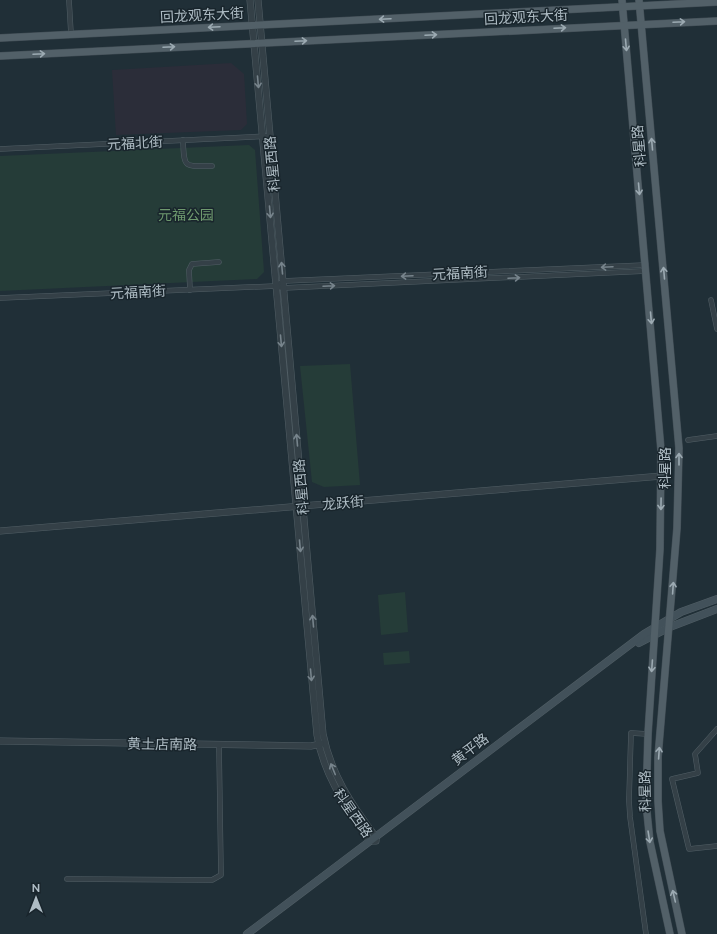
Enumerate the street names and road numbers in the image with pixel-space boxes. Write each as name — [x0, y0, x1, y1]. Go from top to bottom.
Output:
street label: 回龙观东大街 — [160, 5, 244, 25]
street label: 回龙观东大街 — [484, 7, 568, 27]
street label: 科星路 — [629, 124, 649, 168]
street label: 元福北街 — [107, 134, 163, 152]
street label: 科星西路 — [262, 135, 282, 193]
street label: 元福南街 — [432, 264, 488, 282]
street label: 元福南街 — [110, 283, 166, 301]
street label: 科星路 — [657, 447, 673, 489]
street label: 科星西路 — [291, 458, 311, 516]
street label: 龙跃街 — [321, 493, 365, 513]
street label: 黄平路 — [448, 730, 492, 768]
street label: 黄土店南路 — [127, 735, 197, 753]
street label: 科星路 — [637, 770, 653, 812]
street label: 科星西路 — [330, 785, 376, 841]

